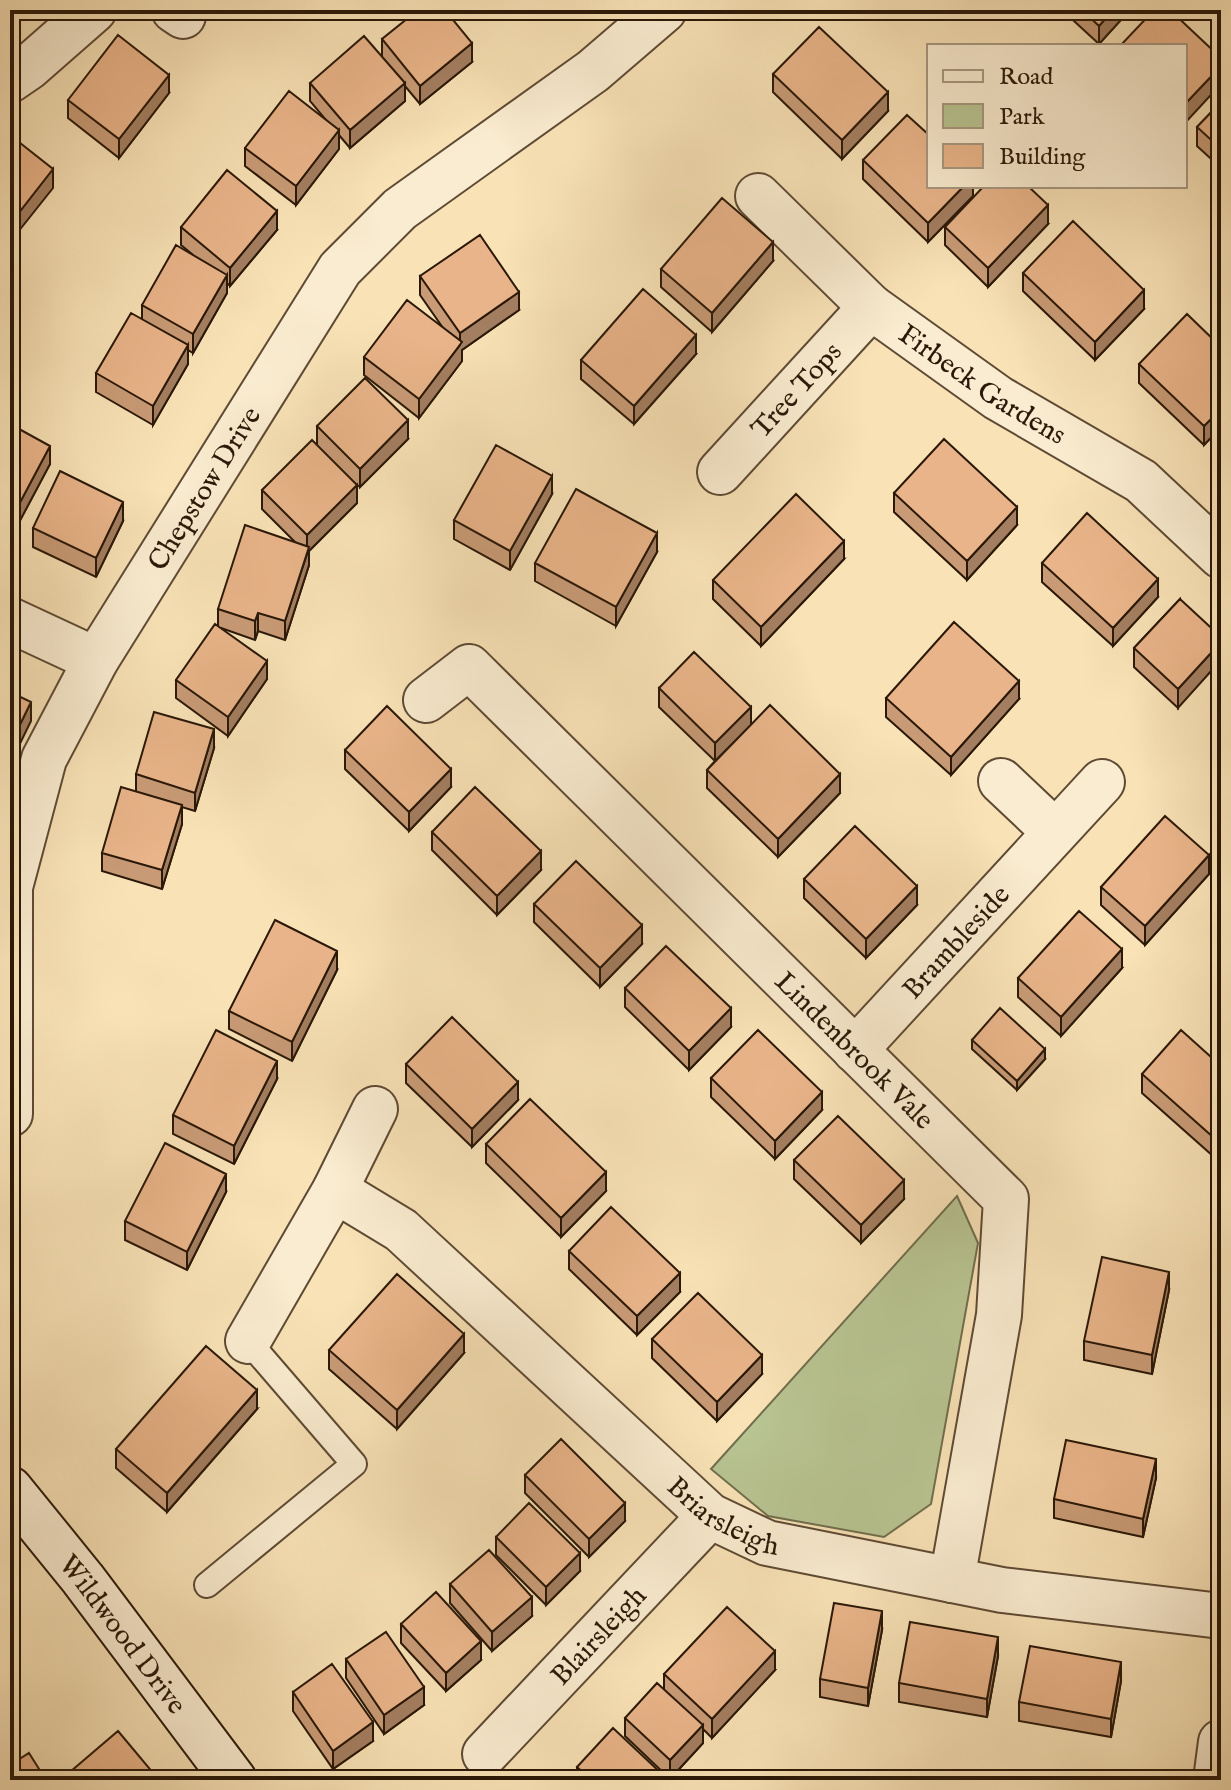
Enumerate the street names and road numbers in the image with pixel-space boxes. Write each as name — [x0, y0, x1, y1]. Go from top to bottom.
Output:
street label: Firbeck Gardens — [891, 317, 1071, 454]
street label: Tree Tops — [745, 336, 850, 447]
street label: Chepstow Drive — [141, 401, 270, 578]
street label: Brambleside — [896, 878, 1018, 1007]
street label: Lindenbrook Vale — [767, 965, 941, 1138]
street label: Briarsleigh — [659, 1470, 782, 1565]
street label: Wildwood Drive — [50, 1548, 193, 1722]
street label: Blairsleigh — [544, 1579, 655, 1694]

